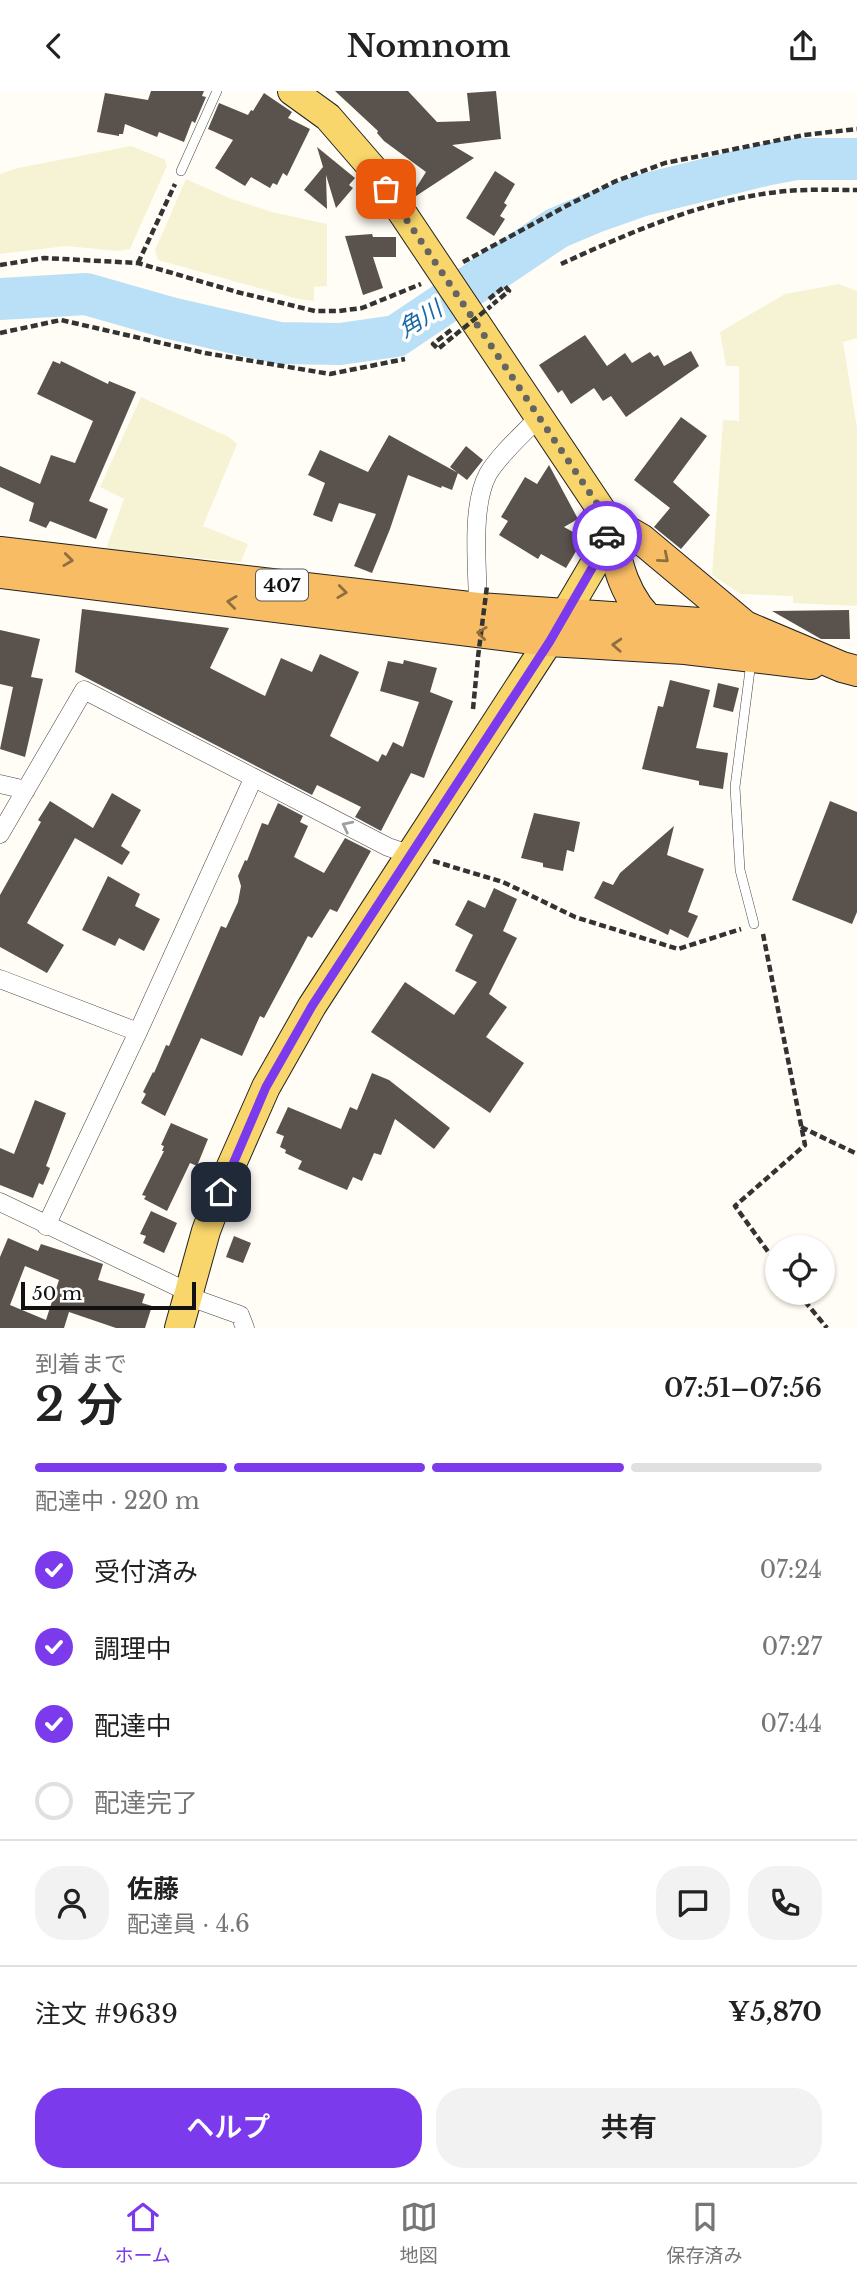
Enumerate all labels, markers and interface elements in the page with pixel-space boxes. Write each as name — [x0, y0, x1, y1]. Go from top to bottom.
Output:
text: Nomnom — [347, 26, 510, 66]
icon: back — [35, 27, 73, 65]
icon: share — [784, 27, 822, 65]
pin — [356, 159, 416, 219]
icon: bag — [367, 170, 405, 208]
water label: 角川 — [393, 293, 449, 343]
courier — [572, 501, 642, 571]
icon: car — [588, 517, 626, 555]
one-way arrow — [655, 550, 668, 562]
one-way arrow — [63, 552, 74, 567]
road number: 407 — [256, 569, 308, 600]
one-way arrow — [337, 585, 348, 600]
one-way arrow — [226, 594, 237, 609]
one-way arrow — [476, 625, 488, 640]
one-way arrow — [611, 638, 622, 653]
one-way arrow — [342, 821, 354, 835]
pin — [191, 1162, 251, 1222]
icon: home — [202, 1173, 240, 1211]
map controls — [765, 1235, 835, 1305]
button: locate — [765, 1235, 835, 1305]
scale bar — [21, 1279, 196, 1311]
text: 50 m — [32, 1282, 82, 1305]
text: 到着まで — [35, 1350, 127, 1378]
text: 07:51–07:56 — [664, 1372, 822, 1404]
text: 2 分 — [35, 1376, 123, 1433]
text: 配達中 · 220 m — [35, 1487, 200, 1515]
icon: check — [35, 1551, 73, 1589]
text: 受付済み — [94, 1556, 198, 1588]
text: 07:24 — [760, 1556, 822, 1584]
icon: check — [35, 1628, 73, 1666]
text: 調理中 — [94, 1633, 172, 1665]
text: 07:27 — [762, 1633, 822, 1661]
icon: check — [35, 1705, 73, 1743]
text: 配達中 — [94, 1710, 172, 1742]
text: 07:44 — [761, 1710, 822, 1738]
text: 配達完了 — [94, 1787, 198, 1819]
button: person — [35, 1866, 109, 1940]
button: chat — [656, 1866, 730, 1940]
button: phone — [748, 1866, 822, 1940]
text: 佐藤 — [127, 1873, 179, 1905]
text: 配達員 · 4.6 — [127, 1910, 250, 1938]
text: ¥5,870 — [728, 1996, 822, 2028]
text: 注文 #9639 — [35, 1998, 178, 2030]
button: ヘルプ — [35, 2088, 422, 2168]
button: 共有 — [436, 2088, 822, 2168]
tab: ホーム — [114, 2198, 171, 2267]
tab: 地図 — [400, 2198, 438, 2267]
tab: 保存済み — [667, 2198, 743, 2267]

